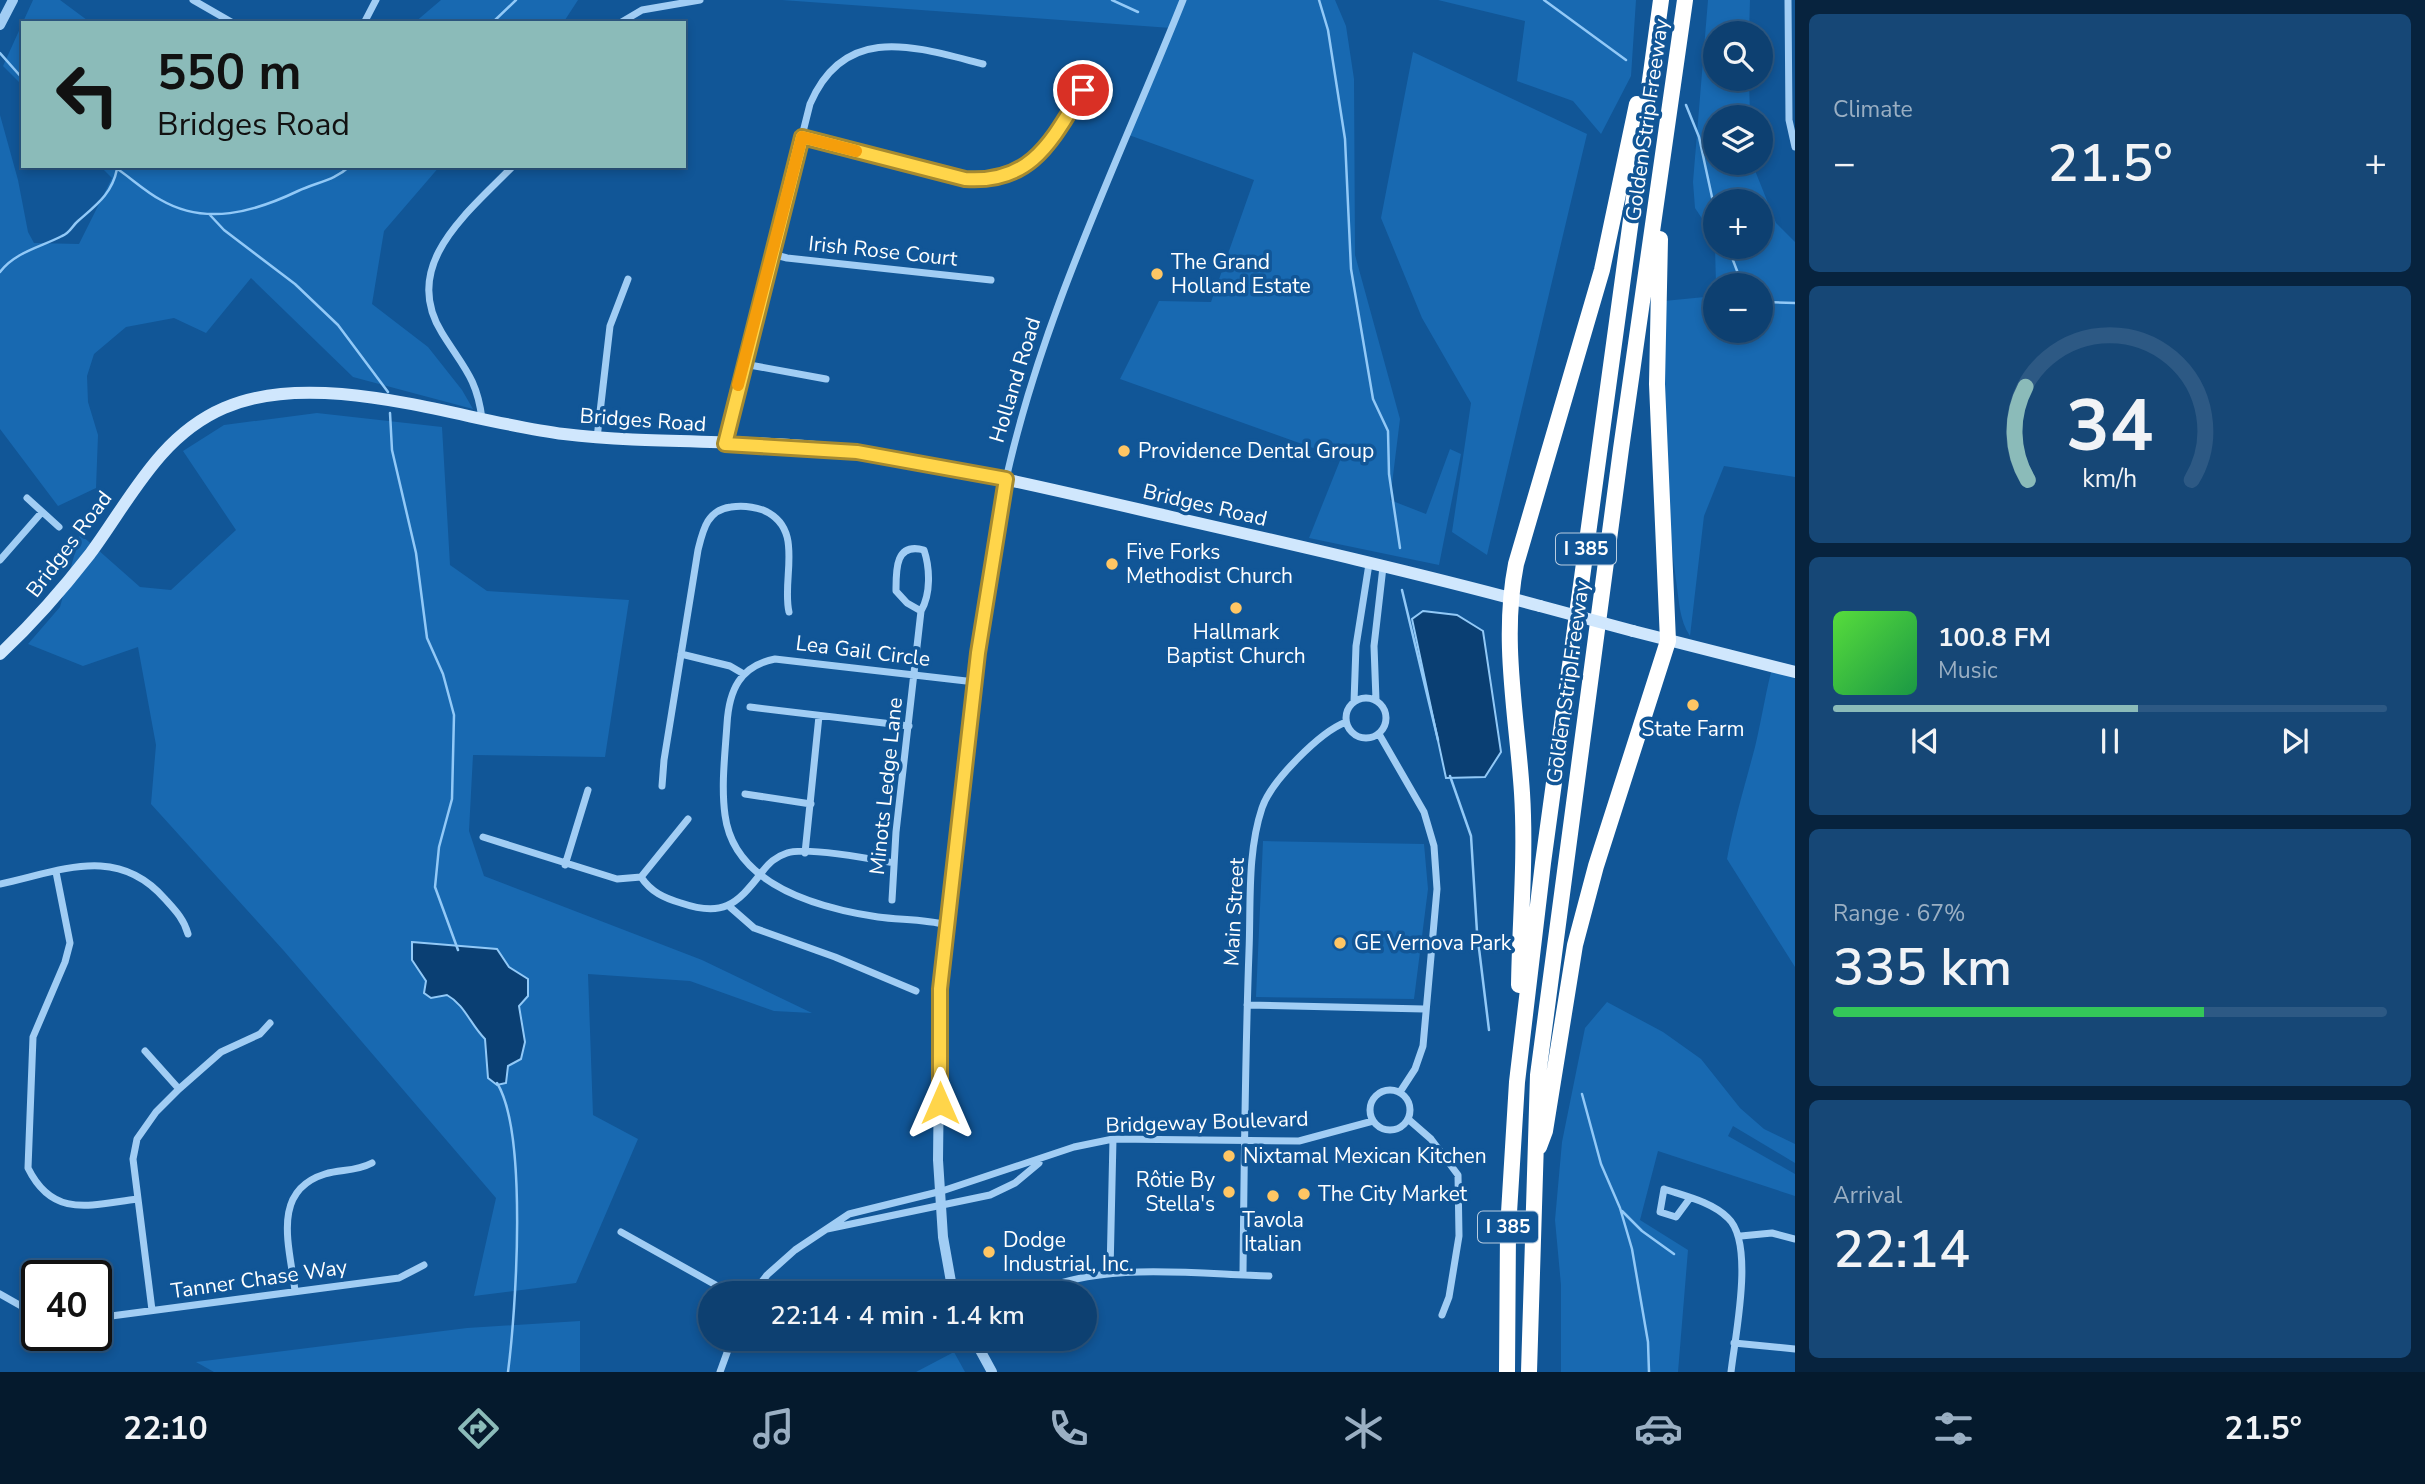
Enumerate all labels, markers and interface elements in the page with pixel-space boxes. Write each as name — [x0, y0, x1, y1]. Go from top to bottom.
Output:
street label: Golden Strip Freeway — [1619, 17, 1675, 223]
map controls — [1703, 21, 1773, 343]
button: search — [1703, 21, 1773, 91]
text: 550 m — [157, 39, 301, 106]
icon: left — [42, 49, 133, 140]
pin — [1053, 60, 1113, 120]
icon: arrive — [1064, 71, 1102, 109]
text: Climate — [1833, 94, 1913, 125]
text: Bridges Road — [157, 103, 350, 146]
button: layers — [1703, 105, 1773, 175]
text: 21.5° — [2047, 128, 2173, 199]
text: − — [1833, 138, 1856, 189]
text: + — [2364, 138, 2387, 189]
button: + — [1703, 189, 1773, 259]
street label: Irish Rose Court — [807, 229, 960, 273]
place label: The Grand Holland Estate — [1171, 248, 1311, 300]
marker: The Grand Holland Estate — [1149, 266, 1165, 282]
button: − — [1703, 273, 1773, 343]
street label: Holland Road — [983, 314, 1047, 446]
text: 34 — [2066, 377, 2154, 477]
street label: Bridges Road — [579, 402, 707, 438]
place label: Providence Dental Group — [1138, 437, 1374, 465]
marker: Providence Dental Group — [1116, 443, 1132, 459]
text: km/h — [2082, 462, 2138, 496]
street label: Bridges Road — [1140, 477, 1270, 533]
street label: Bridges Road — [20, 485, 118, 603]
road number: I 385 — [1556, 534, 1616, 564]
place label: Five Forks Methodist Church — [1126, 538, 1293, 590]
marker: Five Forks Methodist Church — [1104, 556, 1120, 572]
street label: Golden Strip Freeway — [1540, 579, 1596, 785]
marker: Hallmark Baptist Church — [1228, 600, 1244, 616]
place label: Hallmark Baptist Church — [1166, 618, 1306, 670]
text: 100.8 FM — [1938, 620, 2051, 655]
street label: Lea Gail Circle — [794, 629, 932, 673]
text: Music — [1938, 655, 1998, 686]
street label: Minots Ledge Lane — [863, 696, 909, 876]
marker: State Farm — [1685, 697, 1701, 713]
place label: State Farm — [1642, 715, 1744, 743]
icon: previous — [1906, 722, 1944, 760]
icon: pause — [2091, 722, 2129, 760]
icon: next — [2276, 722, 2314, 760]
street label: Main Street — [1217, 856, 1251, 967]
text: Range · 67% — [1833, 898, 1965, 929]
place label: GE Vernova Park — [1354, 929, 1512, 957]
text: 335 km — [1833, 932, 2012, 1003]
marker: GE Vernova Park — [1332, 935, 1348, 951]
position arrow — [903, 1066, 977, 1140]
street label: Bridgeway Boulevard — [1105, 1104, 1309, 1140]
place label: Nixtamal Mexican Kitchen — [1243, 1142, 1487, 1170]
marker: Nixtamal Mexican Kitchen — [1221, 1148, 1237, 1164]
place label: Rôtie By Stella's — [1136, 1166, 1215, 1218]
place label: The City Market — [1318, 1180, 1468, 1208]
text: Arrival — [1833, 1180, 1902, 1211]
marker: Rôtie By Stella's — [1221, 1184, 1237, 1200]
marker: The City Market — [1296, 1186, 1312, 1202]
marker: Tavola Italian — [1265, 1188, 1281, 1204]
place label: Tavola Italian — [1242, 1206, 1304, 1258]
road number: I 385 — [1478, 1212, 1538, 1242]
text: 22:14 — [1833, 1214, 1970, 1285]
place label: Dodge Industrial, Inc. — [1003, 1226, 1134, 1278]
marker: Dodge Industrial, Inc. — [981, 1244, 997, 1260]
street label: Tanner Chase Way — [169, 1253, 349, 1305]
speed limit sign: 40 — [21, 1260, 112, 1351]
text: 22:14 · 4 min · 1.4 km — [770, 1298, 1025, 1333]
icon: directions — [454, 1404, 503, 1453]
icon: music — [749, 1404, 798, 1453]
icon: phone — [1044, 1404, 1093, 1453]
icon: climate — [1339, 1404, 1388, 1453]
icon: car — [1634, 1404, 1683, 1453]
icon: filters — [1929, 1404, 1978, 1453]
text: 22:10 — [123, 1407, 208, 1450]
text: 21.5° — [2224, 1407, 2302, 1450]

